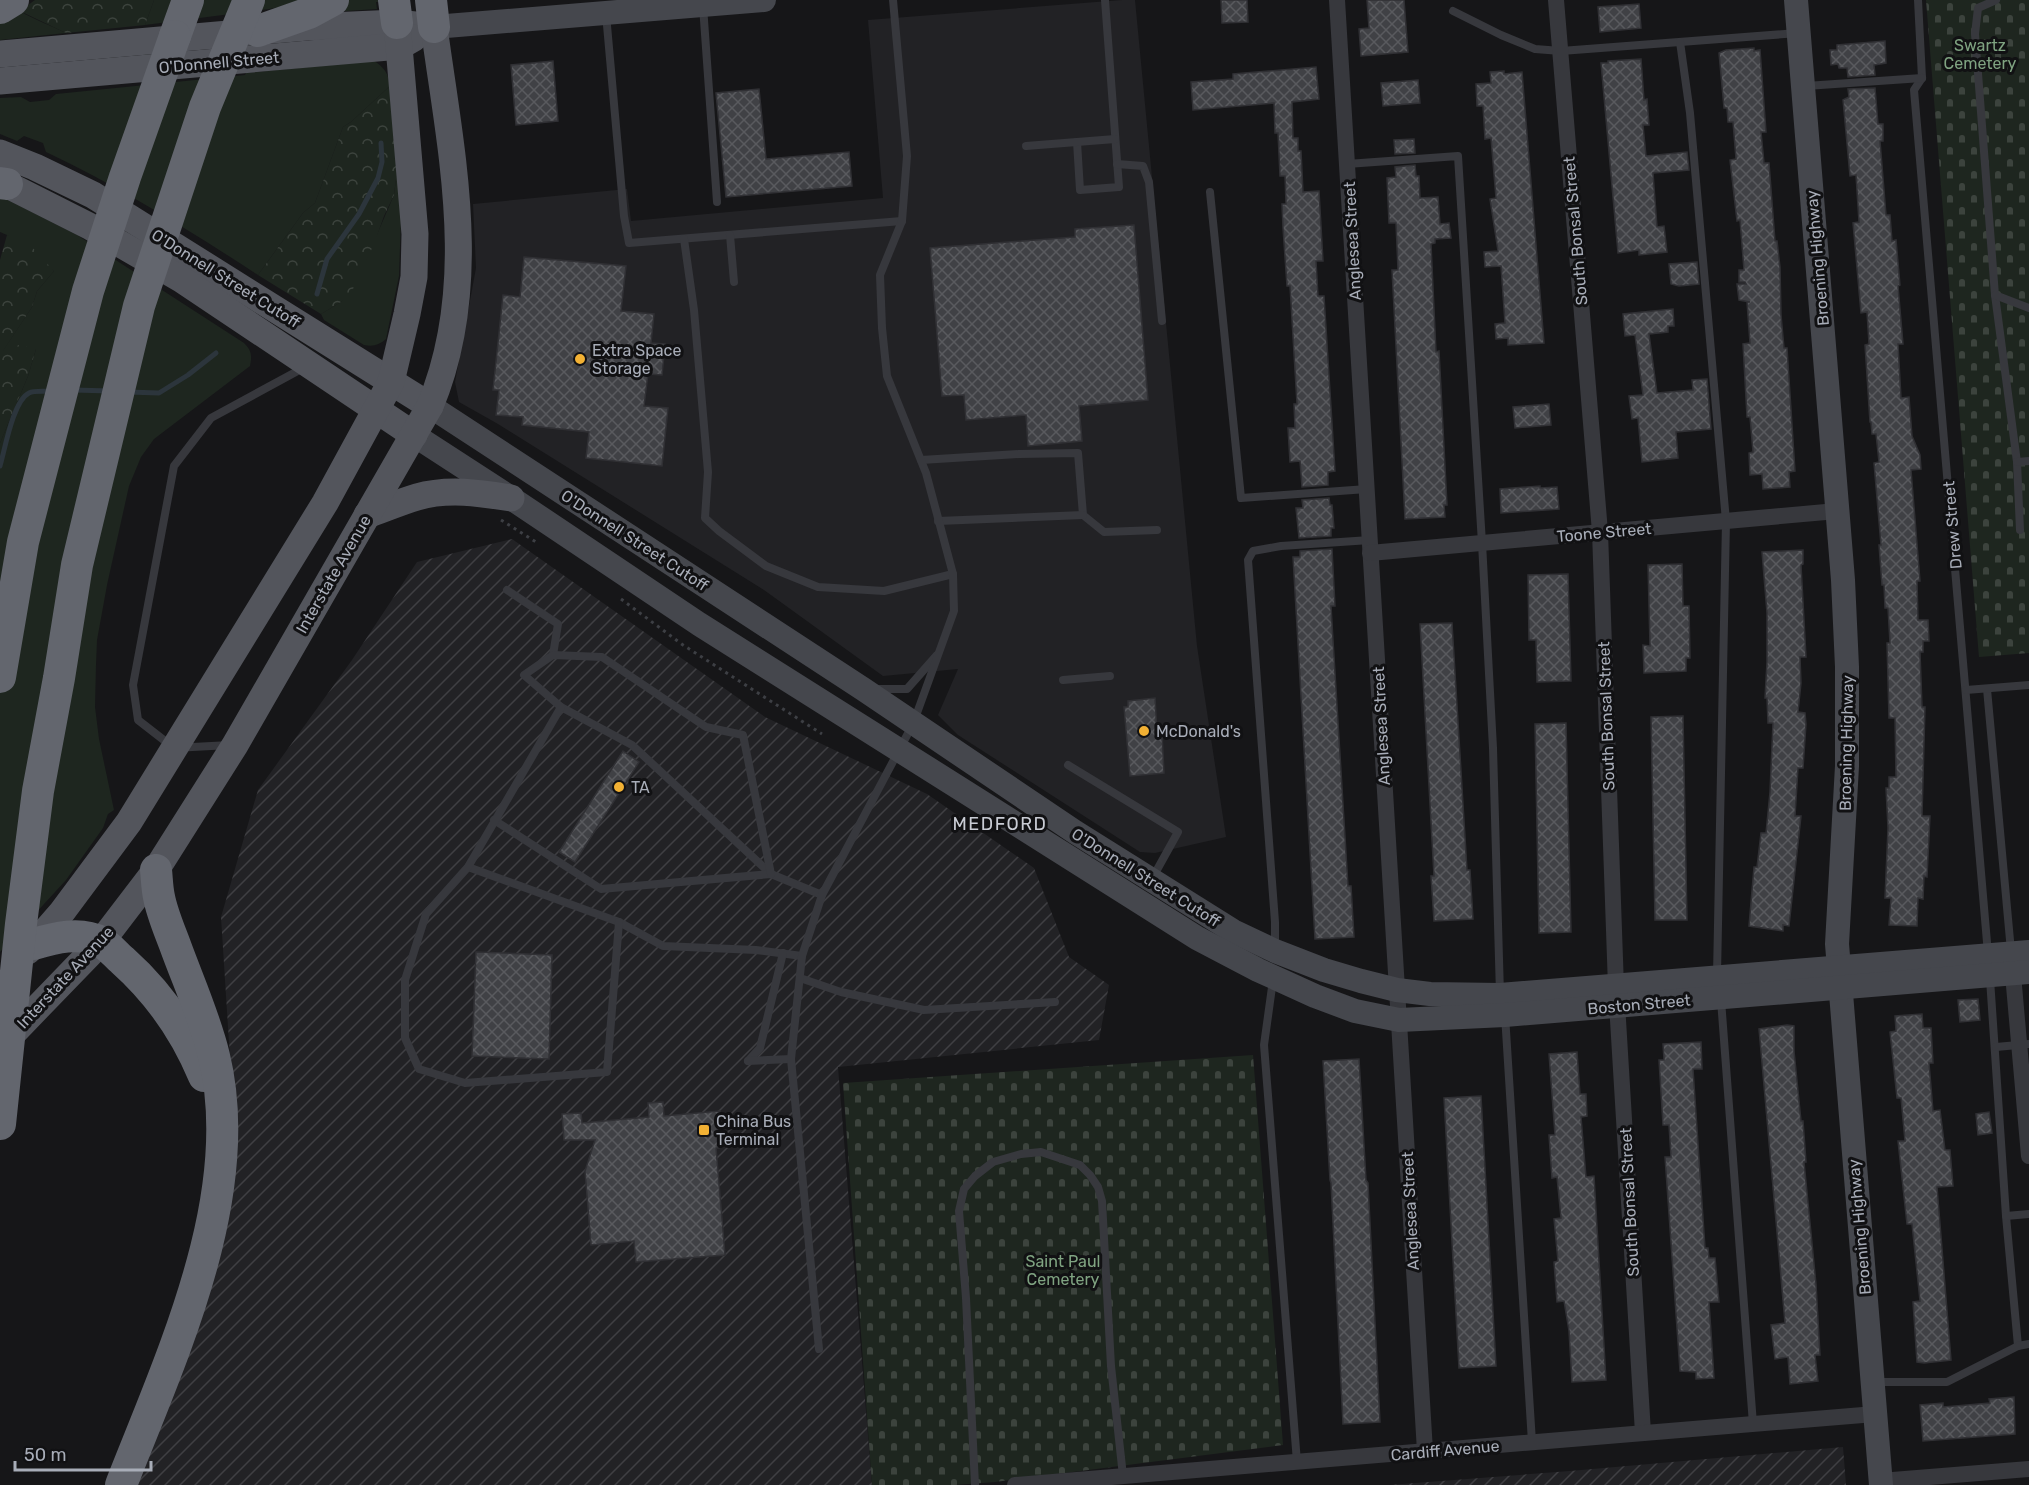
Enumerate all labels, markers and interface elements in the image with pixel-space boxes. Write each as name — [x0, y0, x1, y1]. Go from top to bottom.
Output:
park label: Swartz Cemetery — [1944, 36, 2017, 73]
street label: O'Donnell Street — [158, 48, 280, 77]
street label: South Bonsal Street — [1560, 156, 1591, 306]
street label: Anglesea Street — [1340, 181, 1365, 301]
street label: Broening Highway — [1802, 189, 1833, 327]
street label: O'Donnell Street Cutoff — [148, 225, 303, 332]
place label: Extra Space Storage — [592, 341, 681, 378]
marker: Extra Space Storage — [573, 352, 587, 366]
street label: Drew Street — [1939, 480, 1966, 570]
street label: O'Donnell Street Cutoff — [558, 486, 712, 595]
street label: Interstate Avenue — [292, 512, 375, 637]
street label: Toone Street — [1556, 519, 1652, 546]
street label: South Bonsal Street — [1594, 641, 1619, 791]
street label: Anglesea Street — [1369, 666, 1394, 786]
street label: Broening Highway — [1836, 675, 1857, 811]
place label: McDonald's — [1156, 722, 1241, 741]
marker: McDonald's — [1137, 724, 1151, 738]
place label: TA — [631, 778, 650, 797]
marker: TA — [612, 780, 626, 794]
district label: MEDFORD — [953, 813, 1047, 835]
street label: O'Donnell Street Cutoff — [1068, 824, 1223, 931]
street label: Interstate Avenue — [13, 922, 118, 1033]
street label: Boston Street — [1587, 991, 1691, 1018]
place label: China Bus Terminal — [716, 1112, 791, 1149]
marker: China Bus Terminal — [697, 1123, 711, 1137]
street label: South Bonsal Street — [1616, 1127, 1643, 1277]
street label: Anglesea Street — [1398, 1151, 1423, 1271]
street label: Broening Highway — [1844, 1158, 1875, 1296]
park label: Saint Paul Cemetery — [1026, 1252, 1100, 1289]
scale bar — [15, 1434, 152, 1472]
street label: Cardiff Avenue — [1390, 1436, 1500, 1465]
text: 50 m — [24, 1444, 67, 1466]

